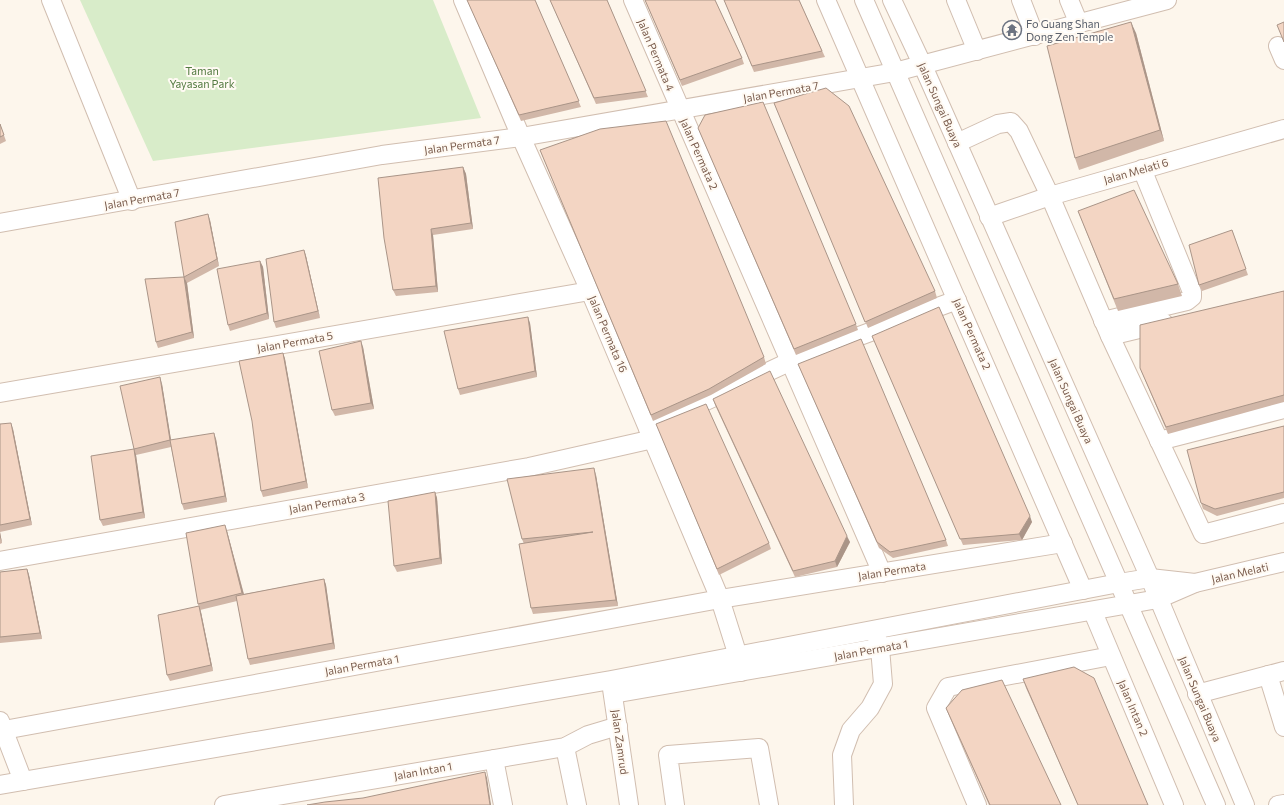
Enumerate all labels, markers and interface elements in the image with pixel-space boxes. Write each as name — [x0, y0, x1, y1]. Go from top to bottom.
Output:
street label: Jalan Permata 4 — [634, 17, 678, 94]
place label: Fo Guang Shan Dong Zen Temple — [1026, 17, 1114, 43]
temple icon: Fo Guang Shan Dong Zen Temple — [1001, 19, 1023, 41]
street label: Jalan Sungai Buaya — [915, 60, 965, 150]
park label: Taman Yayasan Park — [169, 64, 235, 90]
street label: Jalan Permata 7 — [742, 78, 820, 106]
street label: Jalan Permata 2 — [677, 116, 721, 192]
street label: Jalan Permata 7 — [423, 133, 501, 157]
street label: Jalan Melati 6 — [1102, 155, 1170, 187]
street label: Jalan Permata 7 — [103, 185, 181, 213]
street label: Jalan Permata 16 — [586, 294, 631, 375]
street label: Jalan Permata 2 — [950, 296, 994, 372]
street label: Jalan Permata 5 — [256, 328, 334, 356]
street label: Jalan Sungai Buaya — [1046, 356, 1096, 446]
street label: Jalan Permata 3 — [288, 489, 366, 517]
street label: Jalan Permata — [857, 559, 927, 583]
street label: Jalan Melati — [1210, 560, 1270, 586]
street label: Jalan Permata 1 — [833, 637, 909, 663]
street label: Jalan Permata 1 — [324, 652, 400, 678]
street label: Jalan Sungai Buaya — [1176, 654, 1224, 744]
street label: Jalan Intan 2 — [1115, 678, 1151, 738]
street label: Jalan Zamrud — [609, 709, 631, 775]
street label: Jalan Intan 1 — [393, 759, 453, 783]

